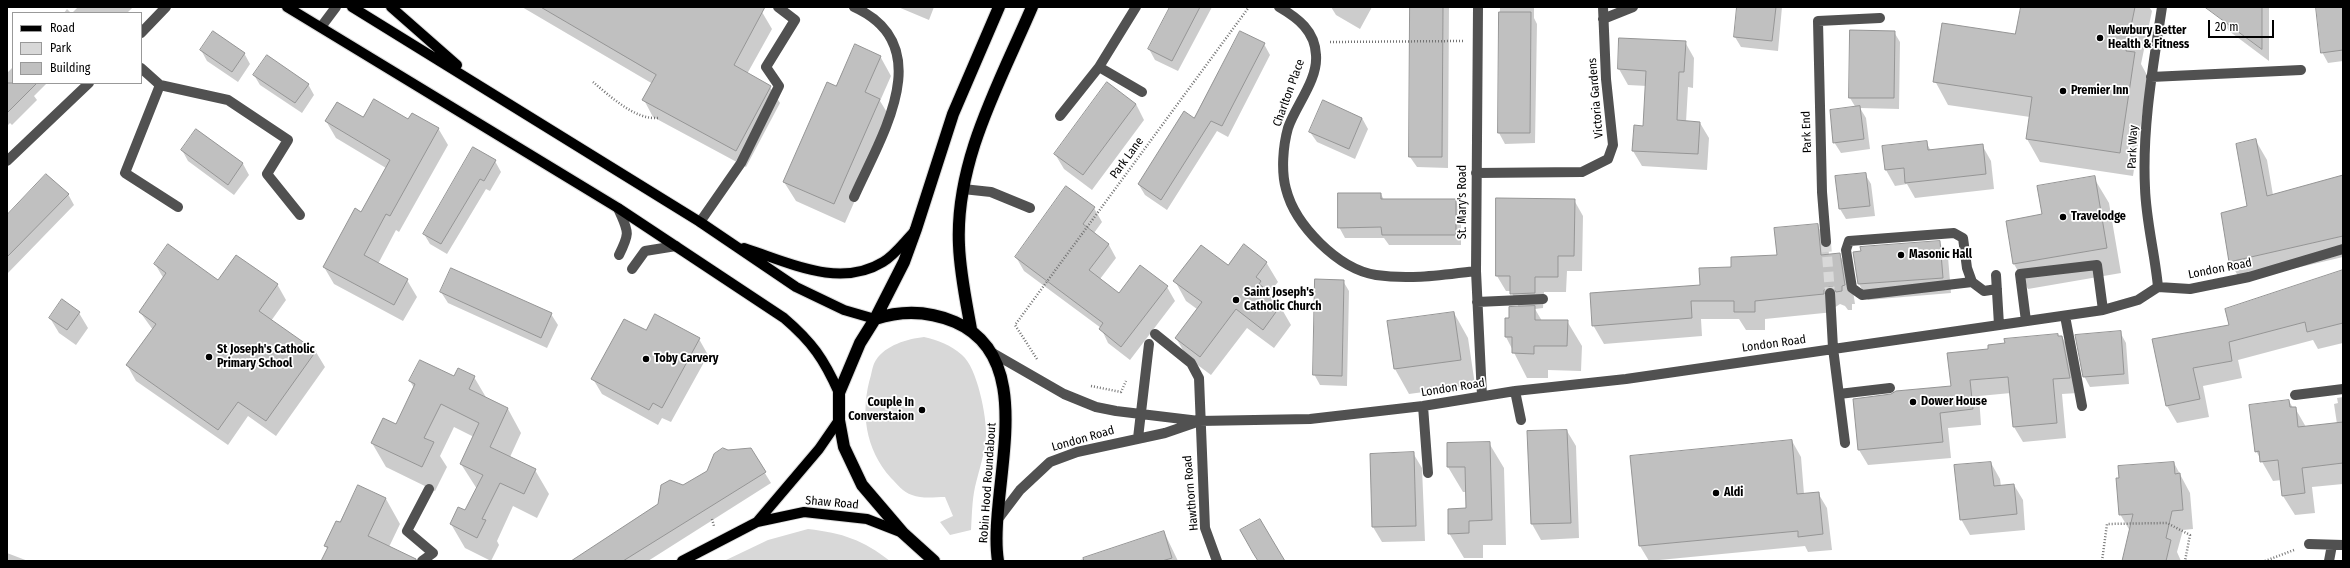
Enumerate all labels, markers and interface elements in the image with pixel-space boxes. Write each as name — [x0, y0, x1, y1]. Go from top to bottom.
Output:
legend — [12, 12, 142, 84]
scale bar — [2210, 12, 2276, 38]
text: 20 m — [2215, 20, 2239, 34]
text: Road — [50, 21, 75, 35]
place label: Newbury Better Health & Fitness — [2108, 24, 2189, 52]
marker: Newbury Better Health & Fitness — [2095, 33, 2105, 43]
text: Park — [50, 41, 71, 55]
street label: Charlton Place — [1270, 57, 1308, 129]
street label: Victoria Gardens — [1585, 57, 1607, 139]
text: Building — [50, 61, 90, 75]
place label: Premier Inn — [2071, 84, 2128, 98]
marker: Premier Inn — [2058, 86, 2068, 96]
street label: Park End — [1799, 111, 1815, 153]
street label: Park Way — [2125, 125, 2141, 169]
street label: Park Lane — [1107, 135, 1147, 181]
street label: St. Mary's Road — [1456, 165, 1470, 239]
place label: Travelodge — [2071, 210, 2126, 224]
marker: Travelodge — [2058, 212, 2068, 222]
place label: Masonic Hall — [1909, 248, 1972, 262]
marker: Masonic Hall — [1896, 250, 1906, 260]
street label: London Road — [2187, 256, 2253, 282]
place label: Saint Joseph's Catholic Church — [1244, 286, 1321, 314]
marker: Saint Joseph's Catholic Church — [1231, 295, 1241, 305]
street label: London Road — [1741, 332, 1807, 356]
place label: St Joseph's Catholic Primary School — [217, 343, 315, 371]
marker: St Joseph's Catholic Primary School — [204, 352, 214, 362]
place label: Toby Carvery — [654, 352, 719, 366]
marker: Toby Carvery — [641, 354, 651, 364]
street label: London Road — [1420, 376, 1486, 400]
place label: Dower House — [1921, 395, 1987, 409]
place label: Couple In Converstaion — [848, 396, 914, 424]
marker: Dower House — [1908, 397, 1918, 407]
marker: Couple In Converstaion — [917, 405, 927, 415]
street label: Robin Hood Roundabout — [977, 422, 999, 544]
street label: London Road — [1050, 423, 1116, 455]
street label: Hawthorn Road — [1181, 455, 1201, 531]
place label: Aldi — [1724, 486, 1743, 500]
marker: Aldi — [1711, 488, 1721, 498]
street label: Shaw Road — [805, 493, 859, 513]

